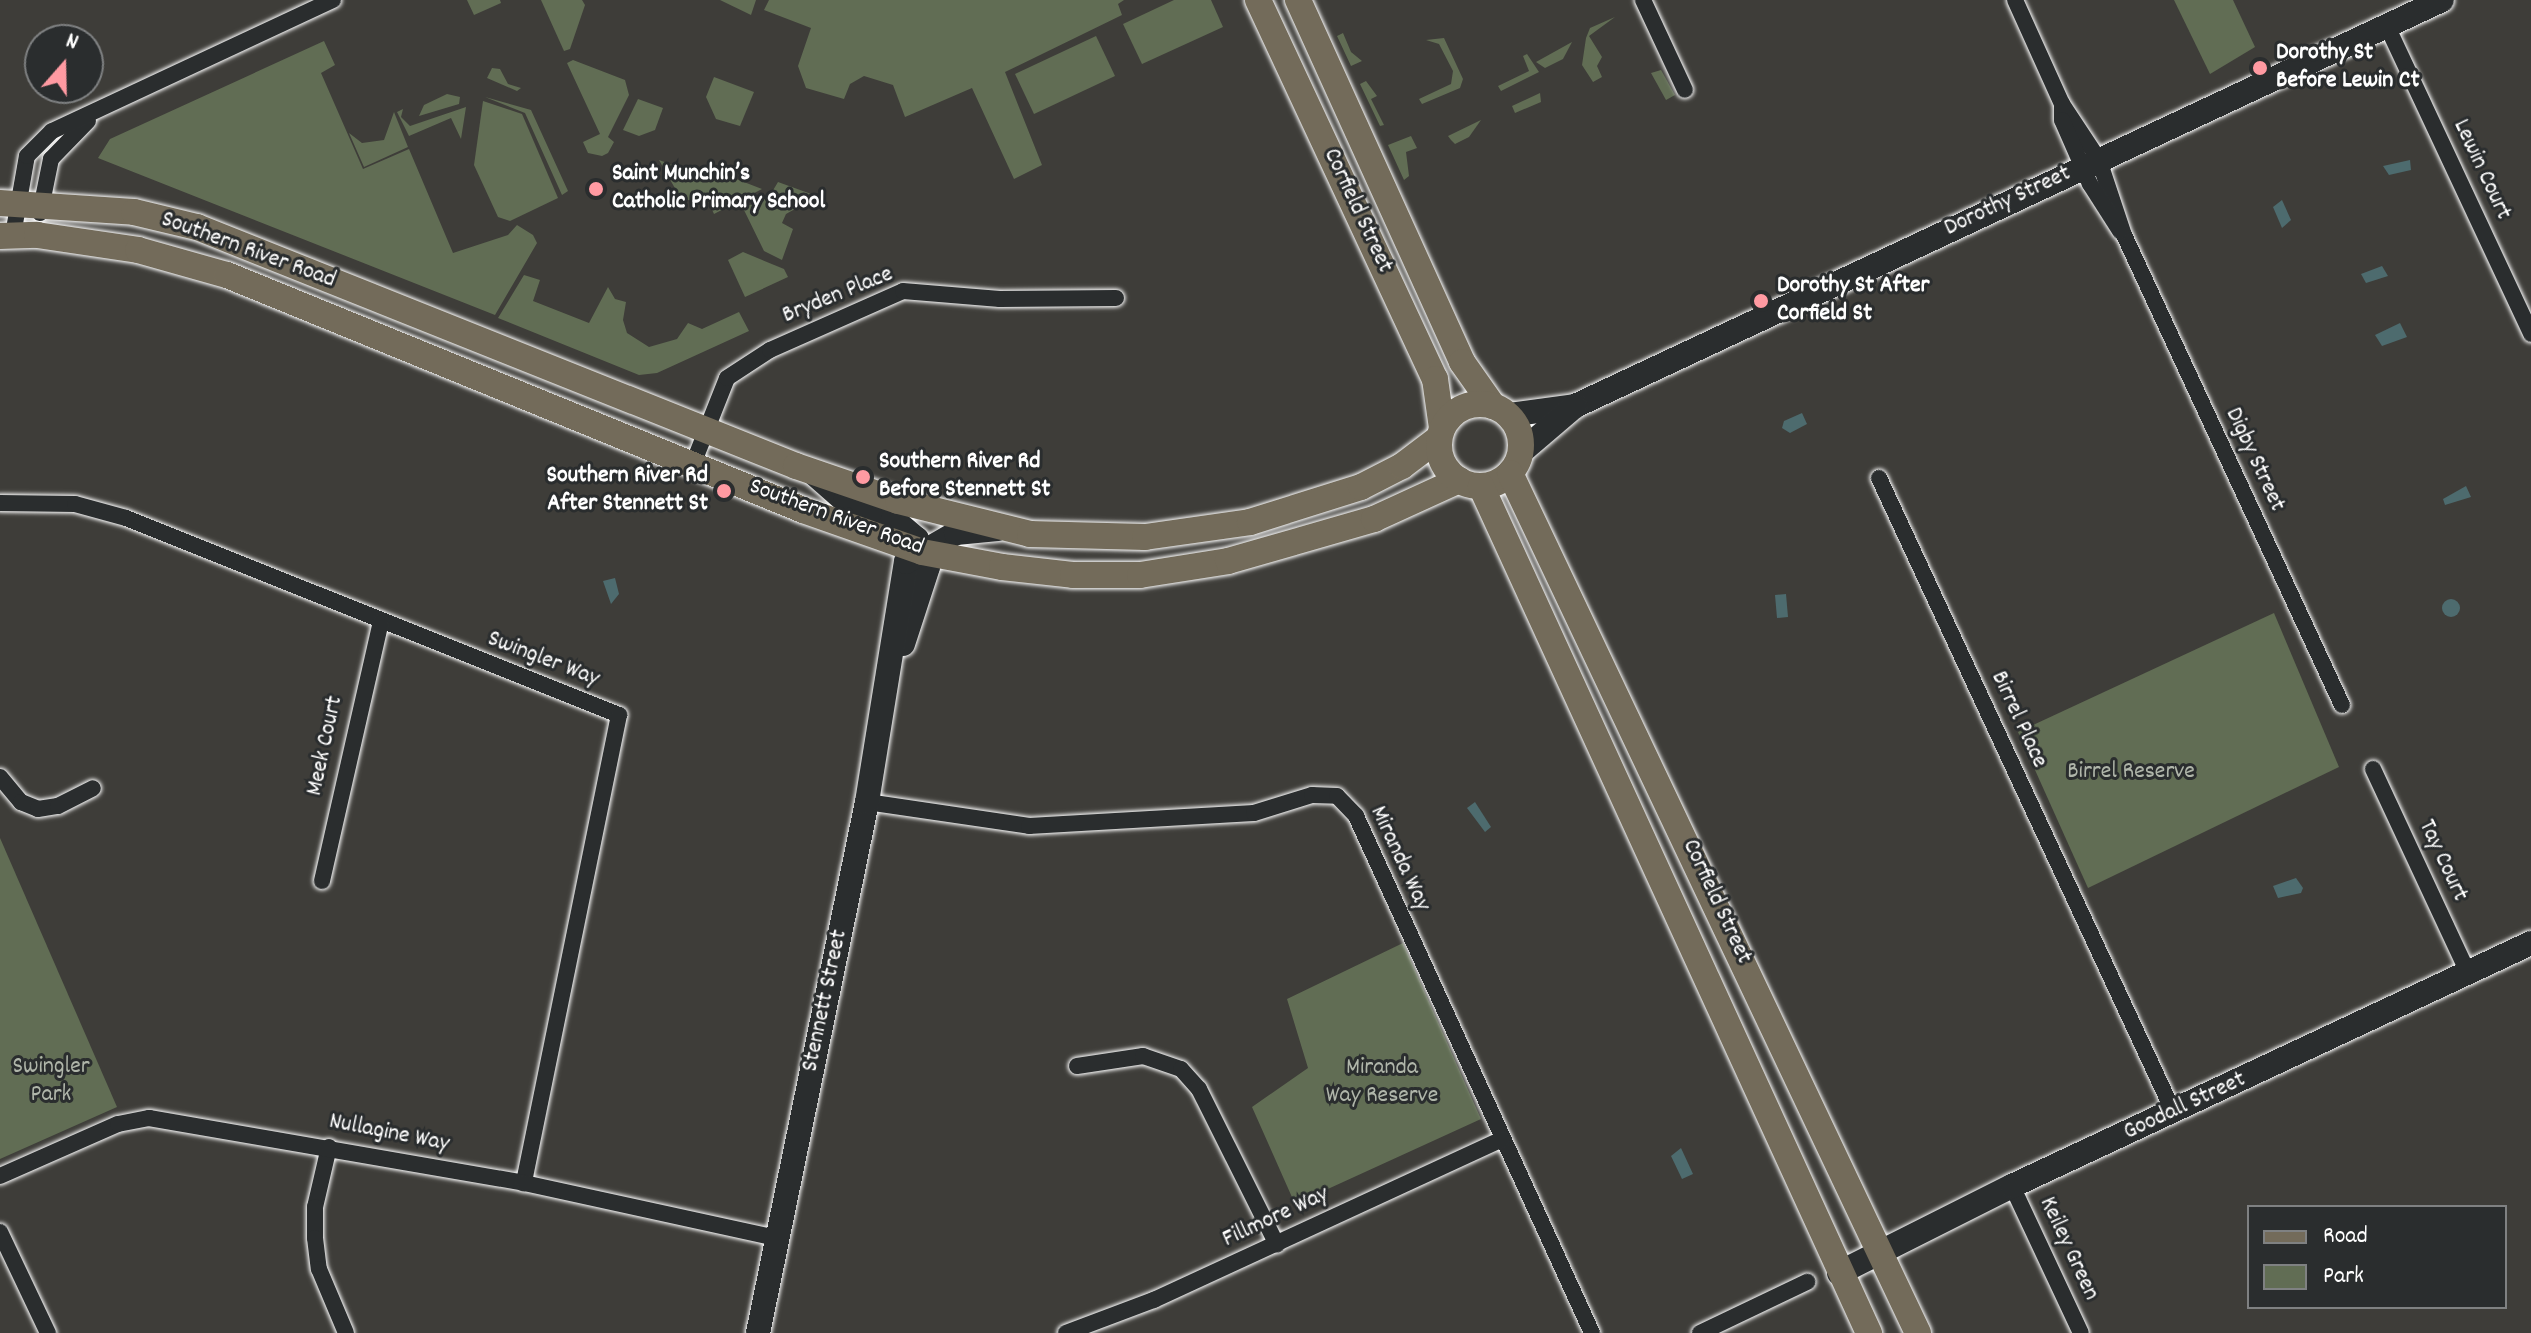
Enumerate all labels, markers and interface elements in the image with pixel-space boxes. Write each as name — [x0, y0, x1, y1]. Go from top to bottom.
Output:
north arrow — [24, 24, 104, 104]
text: N — [61, 26, 82, 59]
place label: Dorothy St Before Lewin Ct — [2276, 40, 2420, 96]
marker: Dorothy St Before Lewin Ct — [2251, 59, 2269, 77]
street label: Lewin Court — [2445, 115, 2517, 225]
street label: Corfield Street — [1316, 144, 1398, 278]
street label: Dorothy Street — [1940, 160, 2076, 244]
place label: Saint Munchin’s Catholic Primary School — [612, 161, 825, 217]
marker: Saint Munchin’s Catholic Primary School — [587, 180, 605, 198]
street label: Southern River Road — [157, 206, 339, 296]
street label: Bryden Place — [779, 261, 897, 331]
place label: Dorothy St After Corfield St — [1777, 273, 1930, 329]
marker: Dorothy St After Corfield St — [1752, 292, 1770, 310]
street label: Digby Street — [2217, 404, 2291, 516]
place label: Southern River Rd Before Stennett St — [879, 449, 1050, 505]
place label: Southern River Rd After Stennett St — [547, 463, 708, 519]
marker: Southern River Rd Before Stennett St — [854, 468, 872, 486]
street label: Southern River Road — [745, 473, 927, 563]
marker: Southern River Rd After Stennett St — [715, 482, 733, 500]
street label: Swingler Way — [483, 626, 603, 694]
street label: Birrel Place — [1983, 667, 2053, 773]
street label: Meek Court — [301, 694, 351, 798]
park label: Birrel Reserve — [2067, 759, 2195, 787]
street label: Miranda Way — [1362, 802, 1436, 916]
street label: Tay Court — [2411, 816, 2473, 906]
street label: Corfield Street — [1675, 835, 1757, 969]
street label: Stennett Street — [797, 927, 855, 1075]
park label: Swingler Park — [12, 1054, 90, 1110]
park label: Miranda Way Reserve — [1326, 1055, 1438, 1111]
street label: Goodall Street — [2119, 1066, 2251, 1148]
street label: Nullagine Way — [327, 1108, 451, 1160]
street label: Fillmore Way — [1219, 1181, 1333, 1255]
street label: Keiley Green — [2032, 1193, 2104, 1305]
legend — [2247, 1205, 2507, 1309]
text: Road — [2323, 1220, 2368, 1254]
text: Park — [2323, 1260, 2364, 1294]

